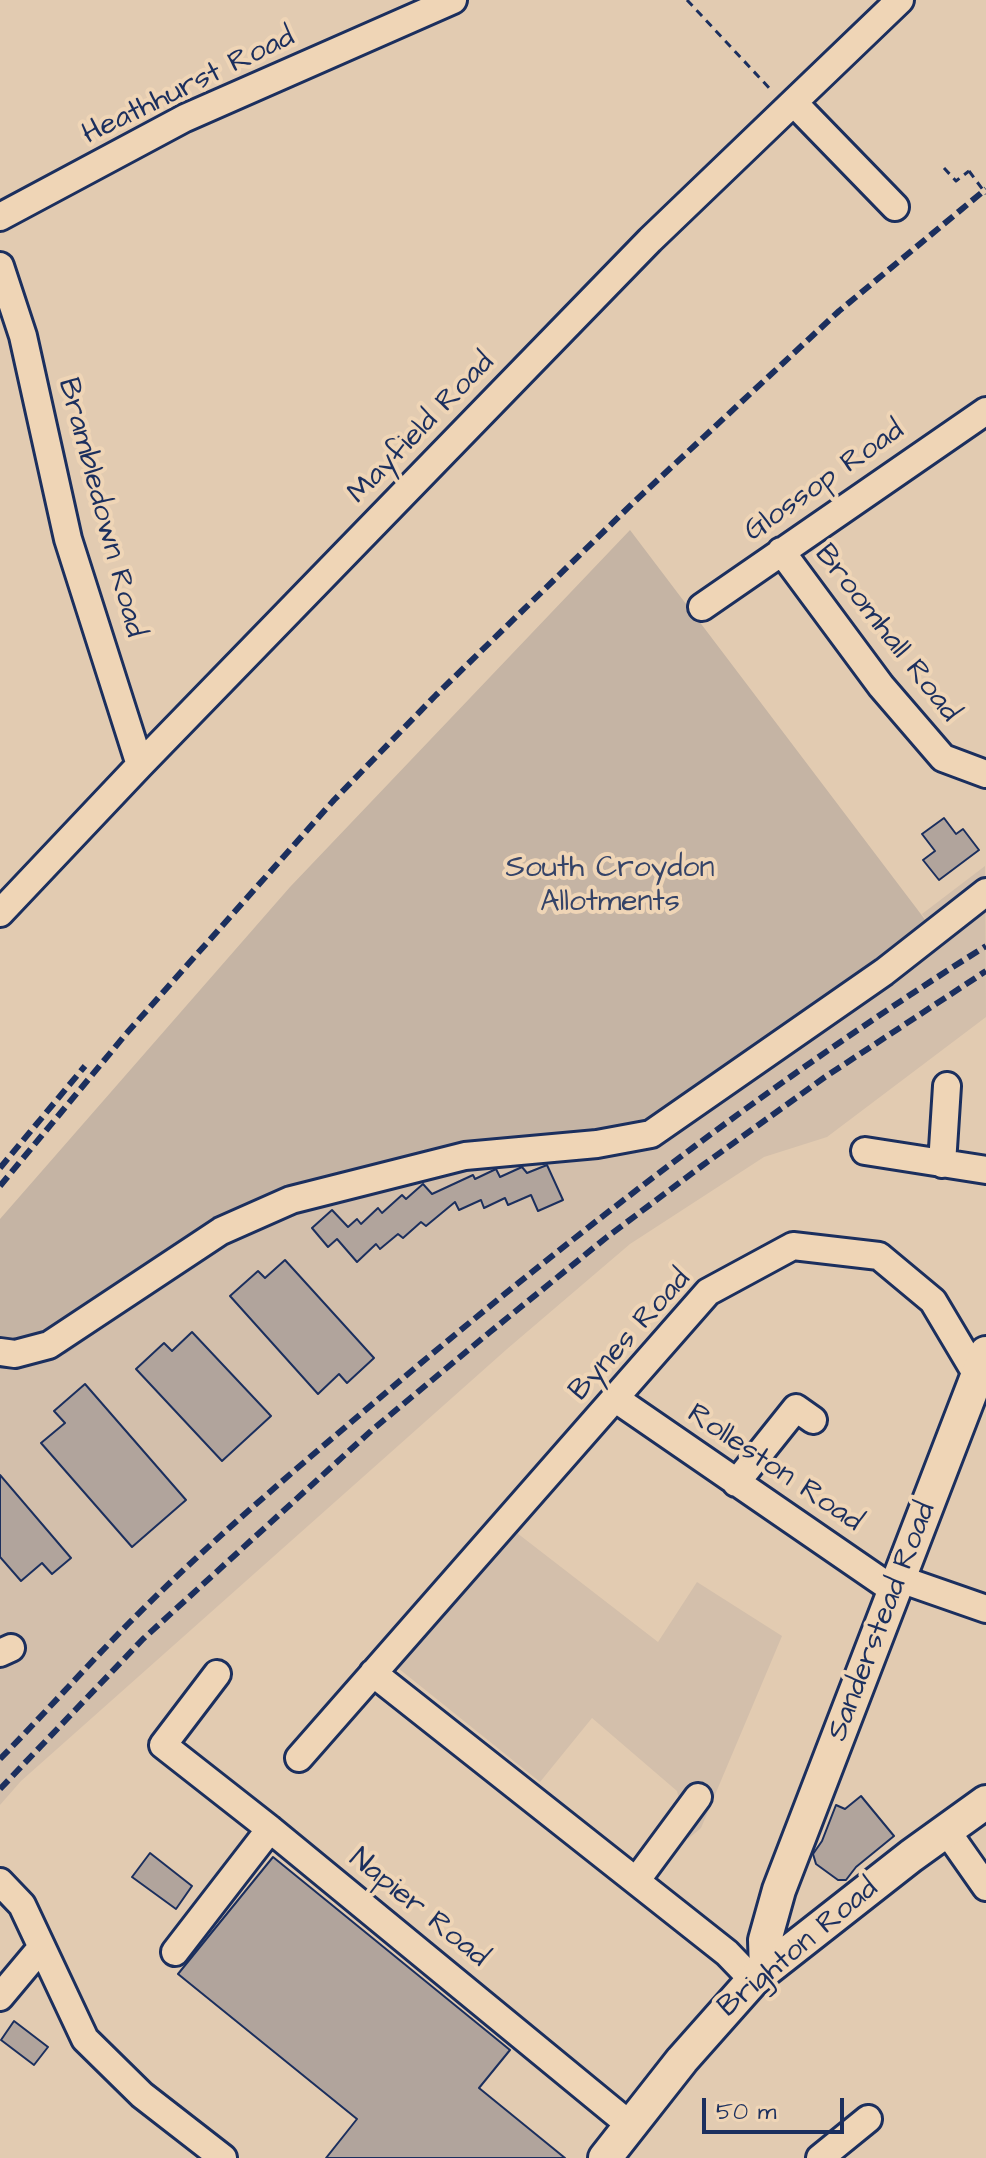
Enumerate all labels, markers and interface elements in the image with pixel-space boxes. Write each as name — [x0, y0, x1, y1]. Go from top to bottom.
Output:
street label: Heathhurst Road — [77, 20, 301, 154]
street label: Mayfield Road — [341, 346, 503, 512]
street label: Brambledown Road — [48, 375, 152, 641]
street label: Glossop Road — [738, 414, 912, 550]
street label: Broomhall Road — [805, 538, 967, 730]
park label: South Croydon Allotments — [506, 852, 714, 922]
street label: Bynes Road — [562, 1263, 700, 1409]
street label: Rolleston Road — [679, 1397, 869, 1541]
street label: Sanderstead Road — [821, 1498, 945, 1746]
street label: Napier Road — [341, 1842, 495, 1976]
street label: Brighton Road — [712, 1872, 886, 2026]
scale bar — [706, 2082, 848, 2132]
text: 50 m — [716, 2095, 776, 2129]

